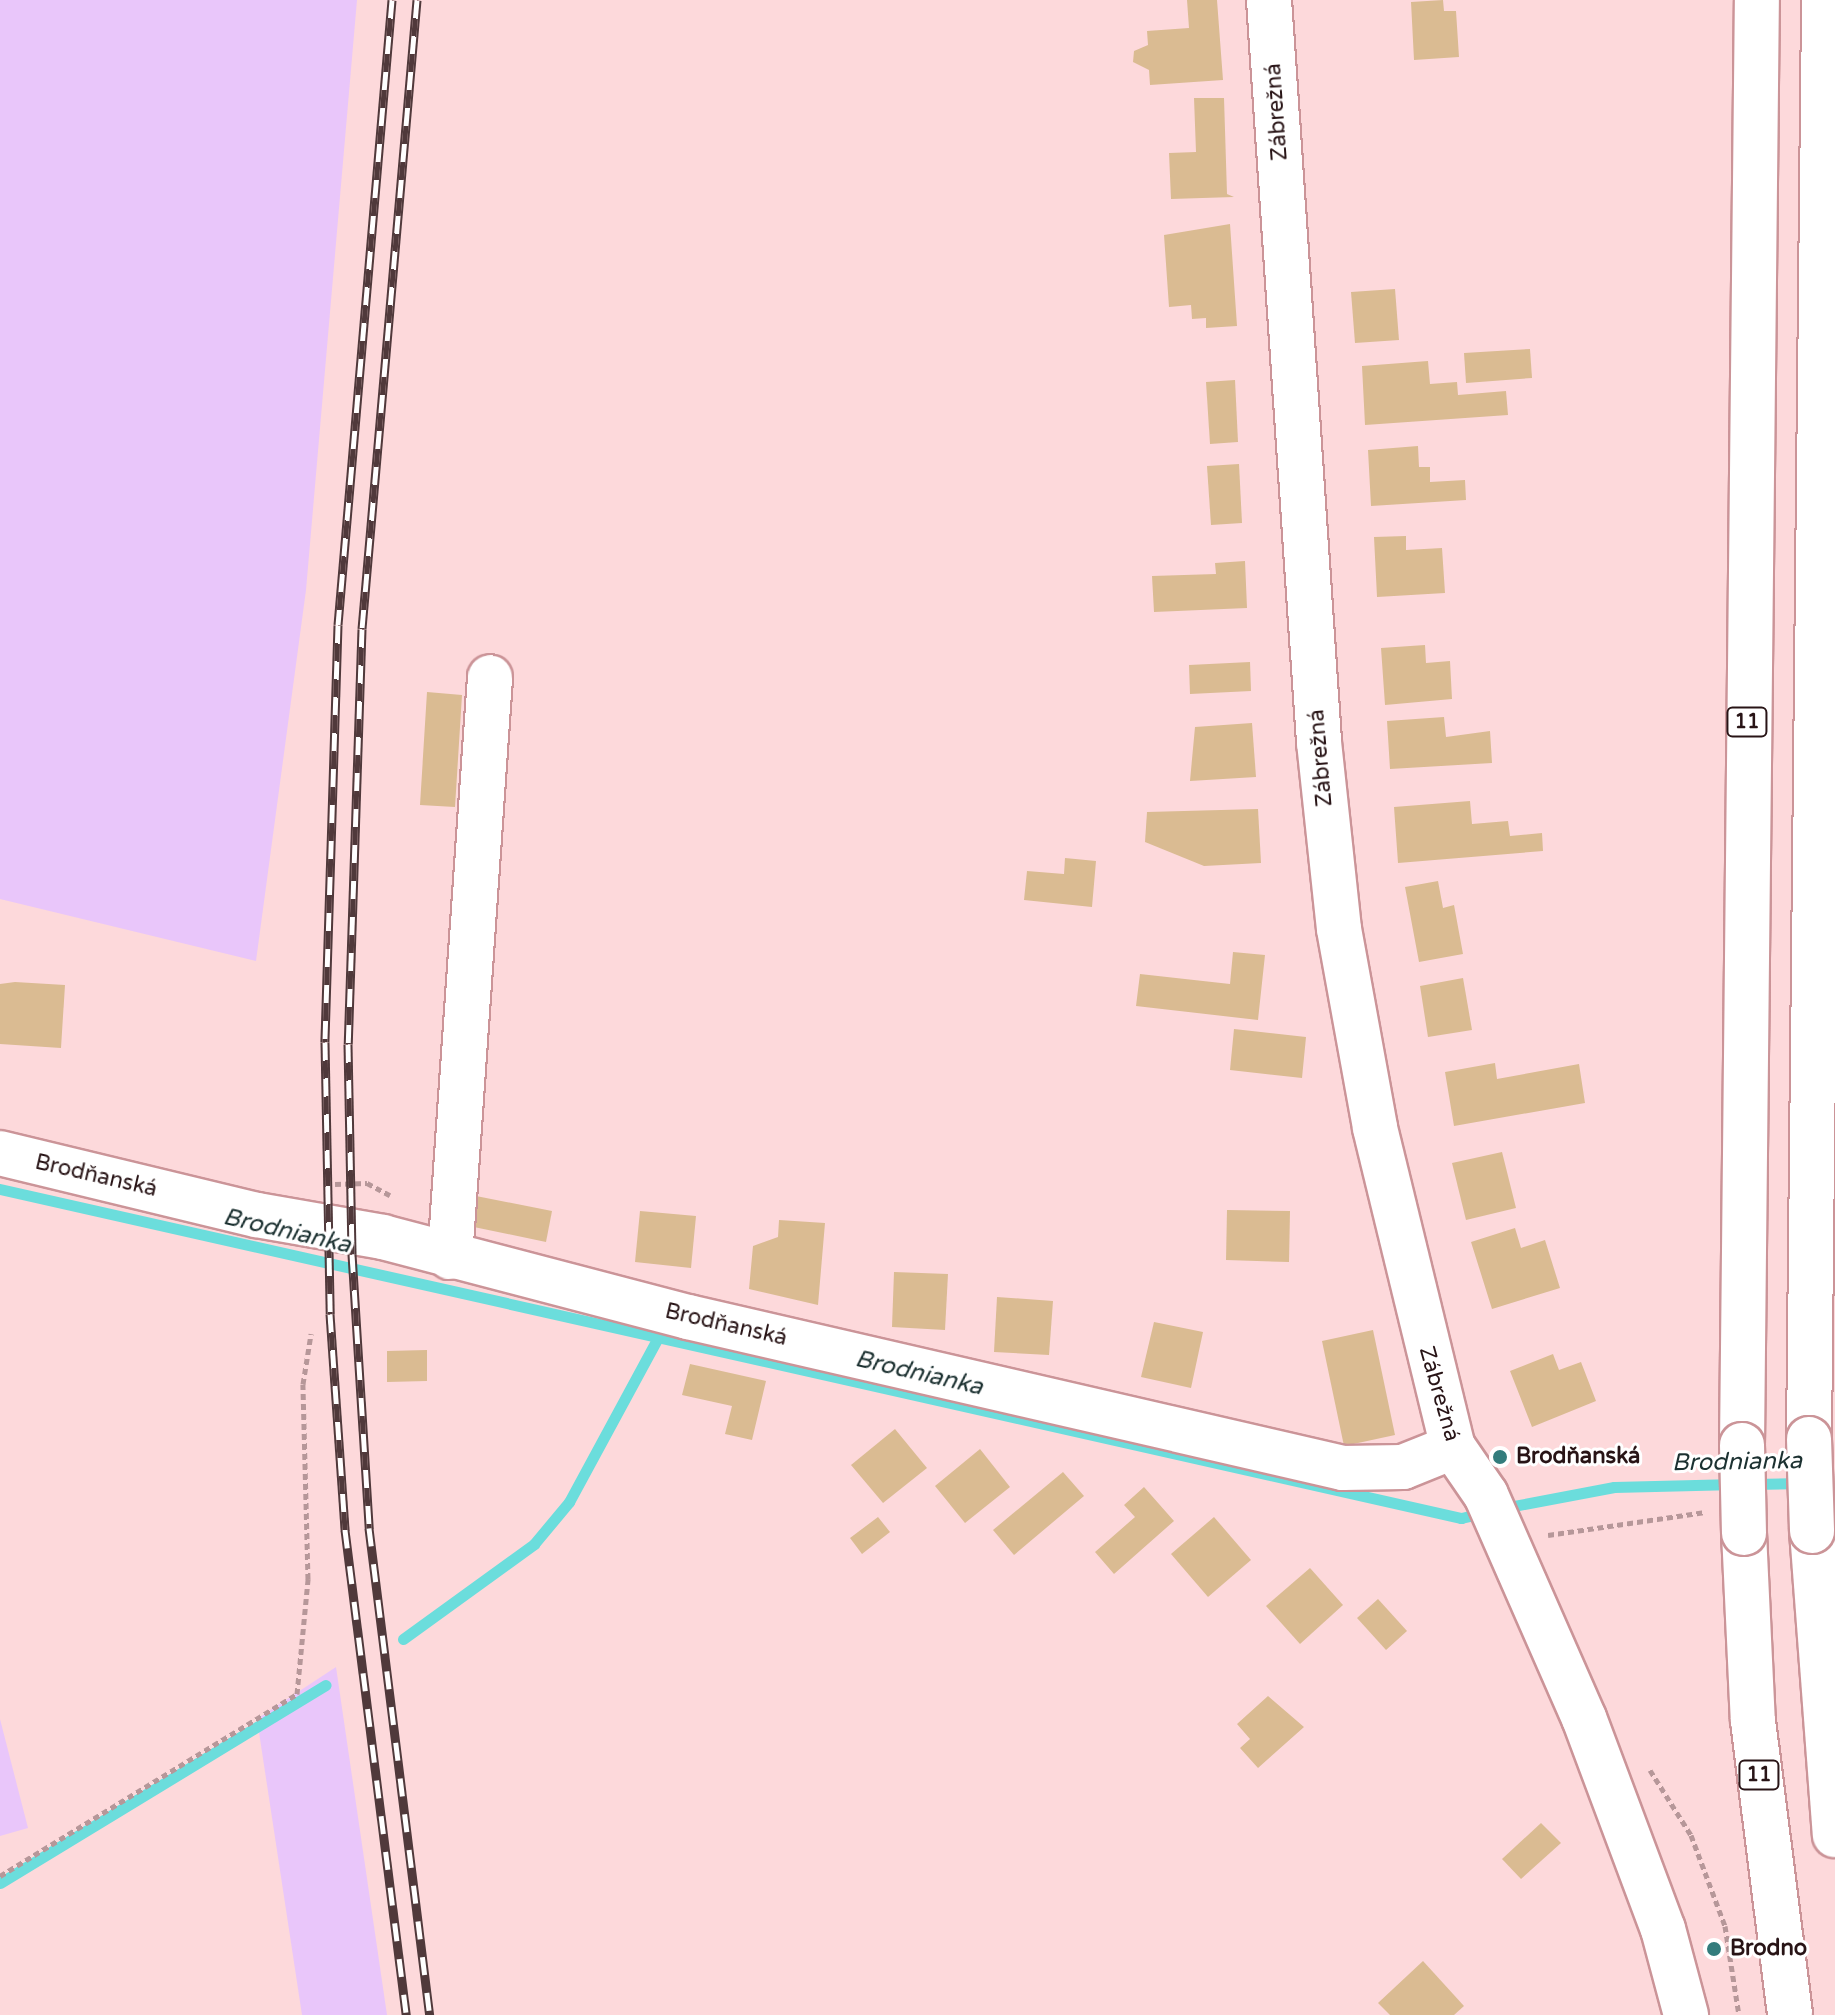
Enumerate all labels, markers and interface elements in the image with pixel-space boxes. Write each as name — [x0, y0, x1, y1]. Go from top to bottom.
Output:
street label: Zábrežná — [1260, 62, 1294, 162]
road number: 11 — [1725, 706, 1769, 738]
street label: Zábrežná — [1304, 708, 1338, 808]
street label: Brodňanská — [32, 1149, 160, 1203]
water label: Brodnianka — [220, 1202, 354, 1260]
street label: Brodňanská — [662, 1298, 790, 1352]
street label: Zábrežná — [1413, 1343, 1465, 1445]
water label: Brodnianka — [852, 1344, 986, 1402]
place label: Brodňanská — [1516, 1444, 1640, 1470]
water label: Brodnianka — [1672, 1446, 1802, 1478]
marker: Brodňanská — [1491, 1448, 1509, 1466]
road number: 11 — [1737, 1759, 1781, 1791]
place label: Brodno — [1730, 1936, 1807, 1962]
marker: Brodno — [1705, 1940, 1723, 1958]

